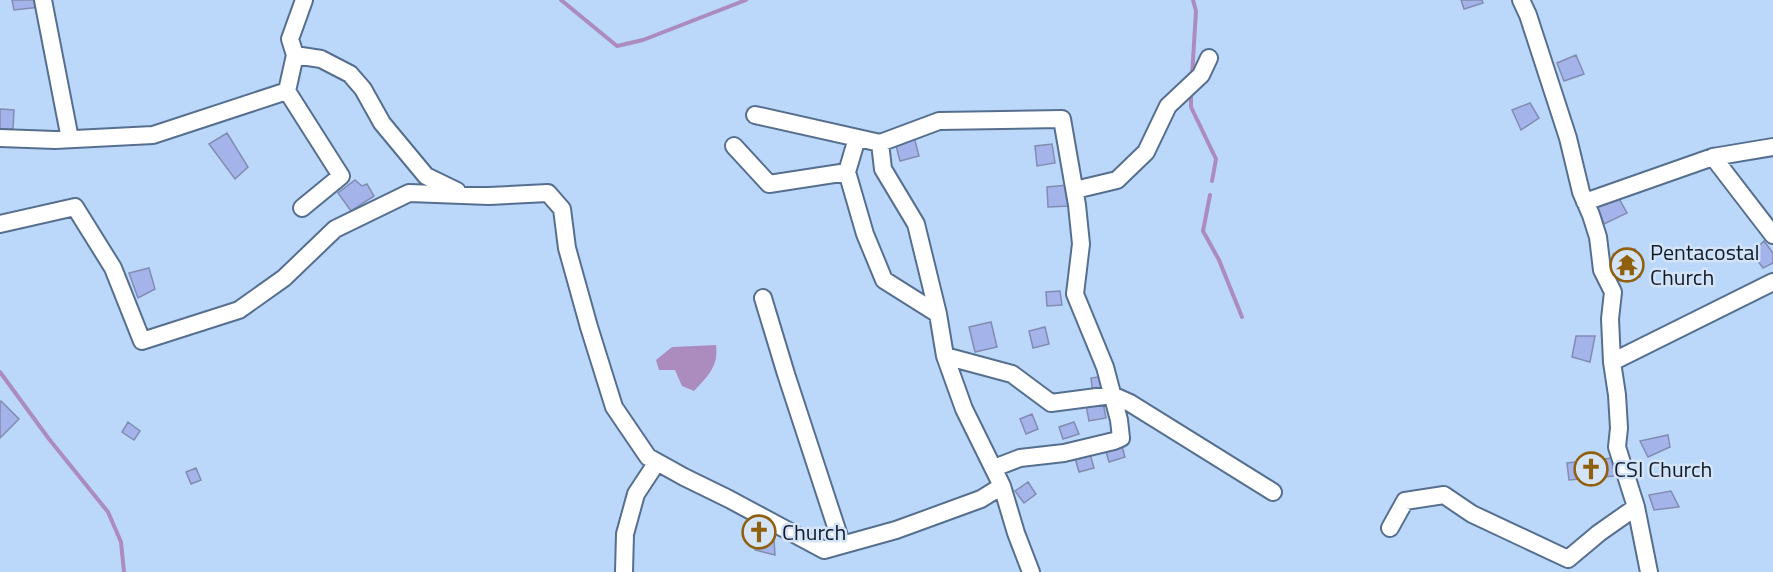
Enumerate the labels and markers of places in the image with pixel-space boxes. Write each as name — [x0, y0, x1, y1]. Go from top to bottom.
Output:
place label: Pentacostal Church — [1650, 235, 1760, 294]
temple icon: Pentacostal Church — [1609, 247, 1645, 283]
church icon: CSI Church — [1573, 451, 1609, 487]
place label: CSI Church — [1614, 452, 1712, 486]
church icon: Church — [741, 514, 777, 550]
place label: Church — [782, 515, 846, 549]

